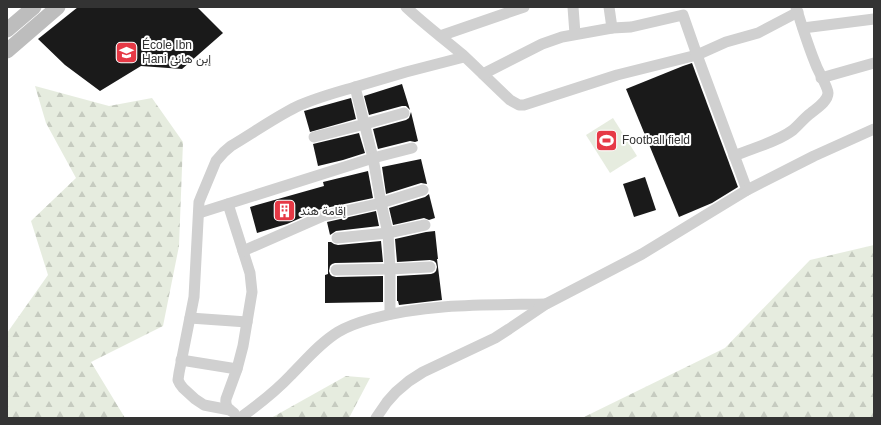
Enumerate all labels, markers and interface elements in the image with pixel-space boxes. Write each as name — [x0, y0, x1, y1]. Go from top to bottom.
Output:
place label: École Ibn Hani إبن هانئ — [142, 37, 211, 67]
school or university icon: École Ibn Hani إبن هانئ — [114, 39, 140, 65]
sports icon: Football field — [593, 127, 619, 153]
place label: Football field — [622, 133, 690, 147]
building icon: إقامة هند — [272, 198, 298, 224]
place label: إقامة هند — [300, 204, 346, 219]

